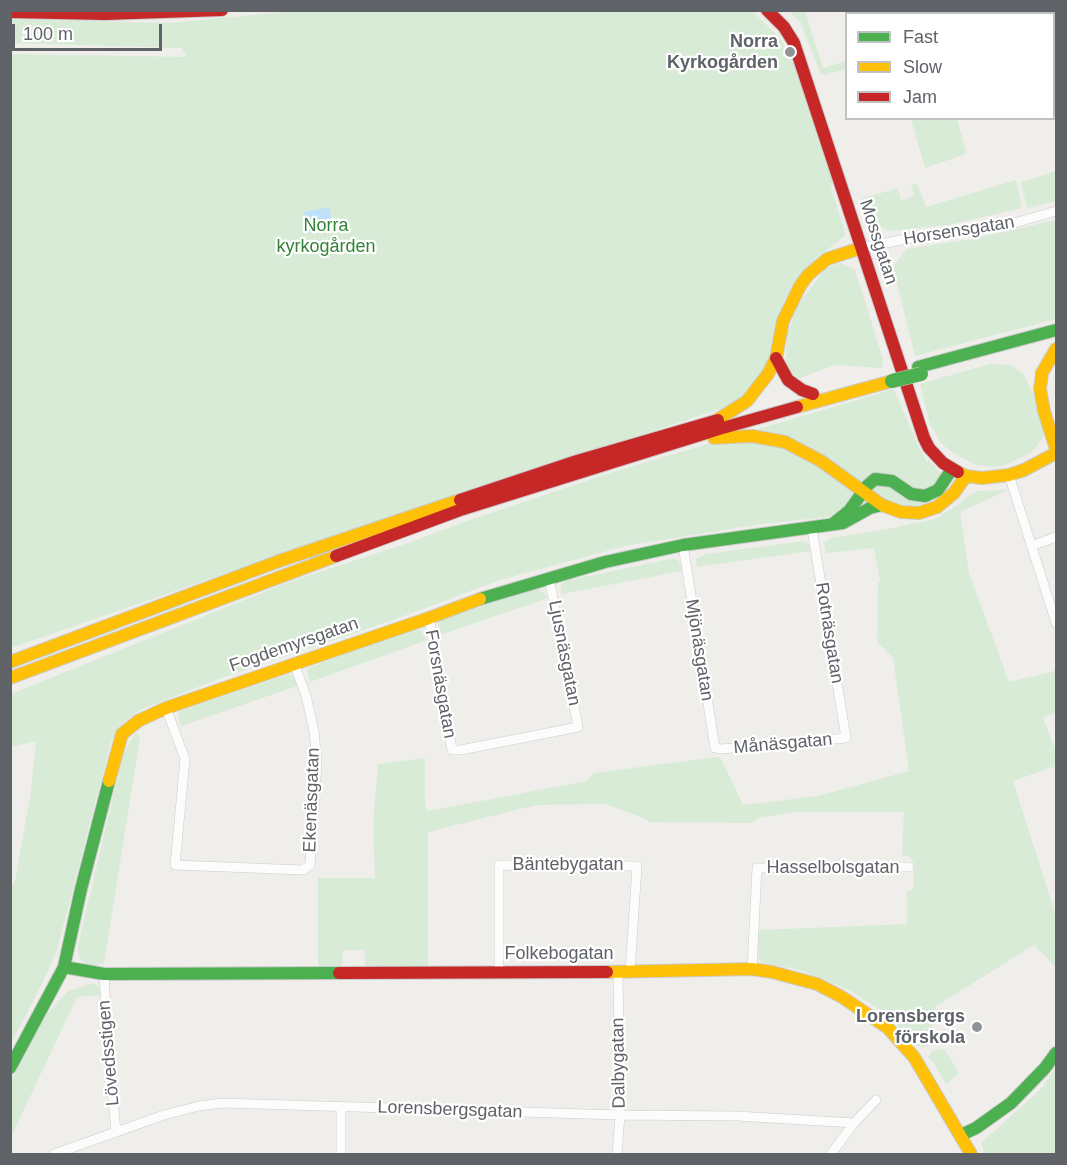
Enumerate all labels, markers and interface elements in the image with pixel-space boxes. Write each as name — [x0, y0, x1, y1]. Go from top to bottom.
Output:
scale bar — [15, 12, 165, 50]
legend — [845, 12, 1055, 120]
text: 100 m — [23, 24, 73, 44]
text: Fast — [903, 27, 938, 47]
place label: Norra Kyrkogården — [667, 31, 778, 74]
marker: Norra Kyrkogården — [783, 45, 797, 59]
text: Slow — [903, 57, 942, 77]
text: Jam — [903, 87, 937, 107]
street label: Mossgatan — [854, 197, 902, 287]
street label: Horsensgatan — [902, 212, 1016, 250]
park label: Norra kyrkogården — [276, 215, 376, 258]
street label: Rotnäsgatan — [810, 581, 848, 685]
street label: Mjönäsgatan — [680, 597, 718, 703]
street label: Ljusnäsgatan — [543, 598, 585, 708]
street label: Fogdemyrsgatan — [227, 613, 361, 677]
street label: Forsnäsgatan — [420, 628, 460, 740]
street label: Månäsgatan — [733, 729, 833, 759]
street label: Ekenäsgatan — [299, 747, 325, 853]
street label: Bäntebygatan — [512, 854, 624, 876]
street label: Hasselbolsgatan — [766, 857, 900, 879]
street label: Folkebogatan — [504, 943, 614, 965]
street label: Lövedsstigen — [94, 999, 124, 1107]
place label: Lorensbergs förskola — [856, 1006, 965, 1048]
street label: Dalbygatan — [607, 1017, 631, 1109]
marker: Lorensbergs förskola — [970, 1020, 984, 1034]
street label: Lorensbergsgatan — [377, 1097, 523, 1123]

